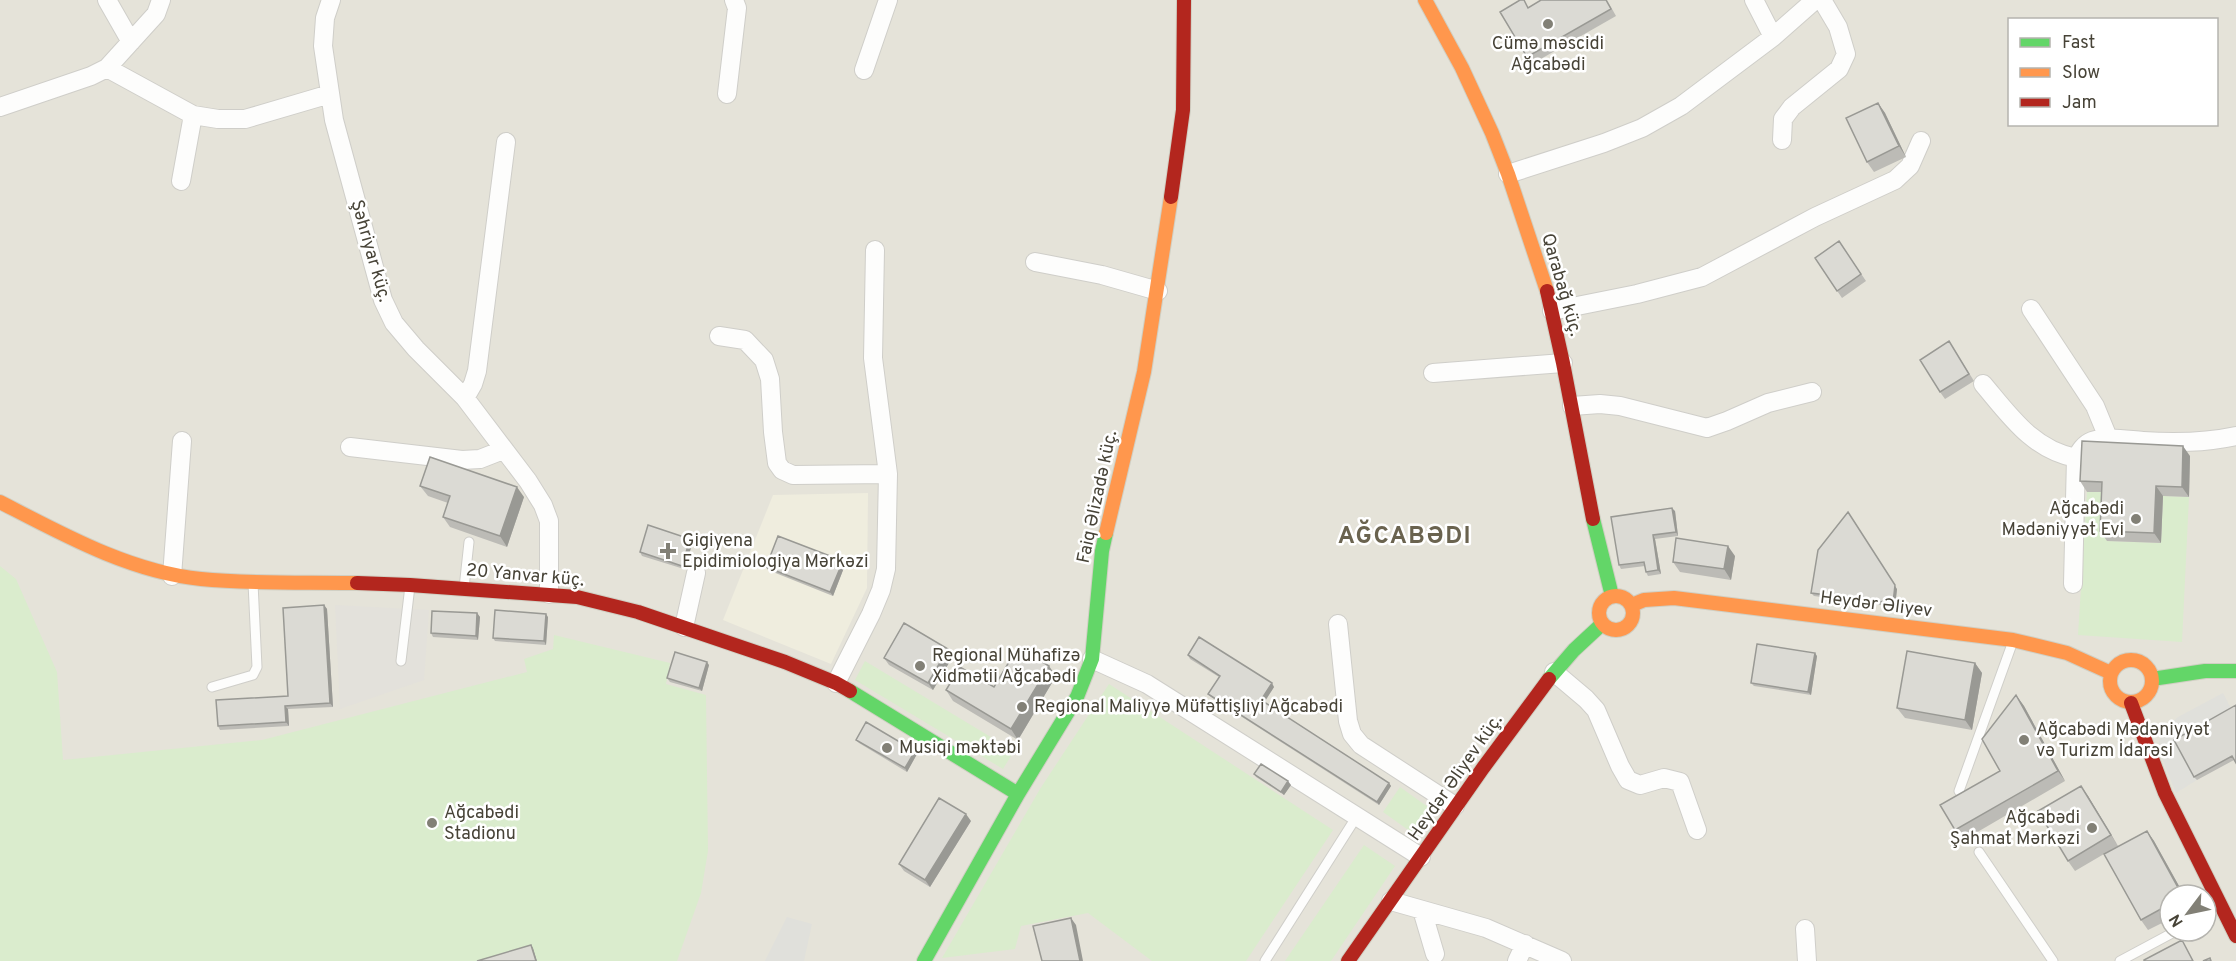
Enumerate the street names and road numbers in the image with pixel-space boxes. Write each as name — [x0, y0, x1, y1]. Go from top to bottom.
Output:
street label: Şəhriyar küç. — [344, 197, 396, 305]
street label: Qarabağ küç. — [1535, 231, 1587, 339]
street label: Faiq Əlizadə küç. — [1073, 429, 1123, 565]
street label: 20 Yanvar küç. — [465, 559, 585, 593]
street label: Heydər Əliyev — [1819, 587, 1933, 623]
street label: Heydər Əliyev küç. — [1404, 710, 1508, 846]

